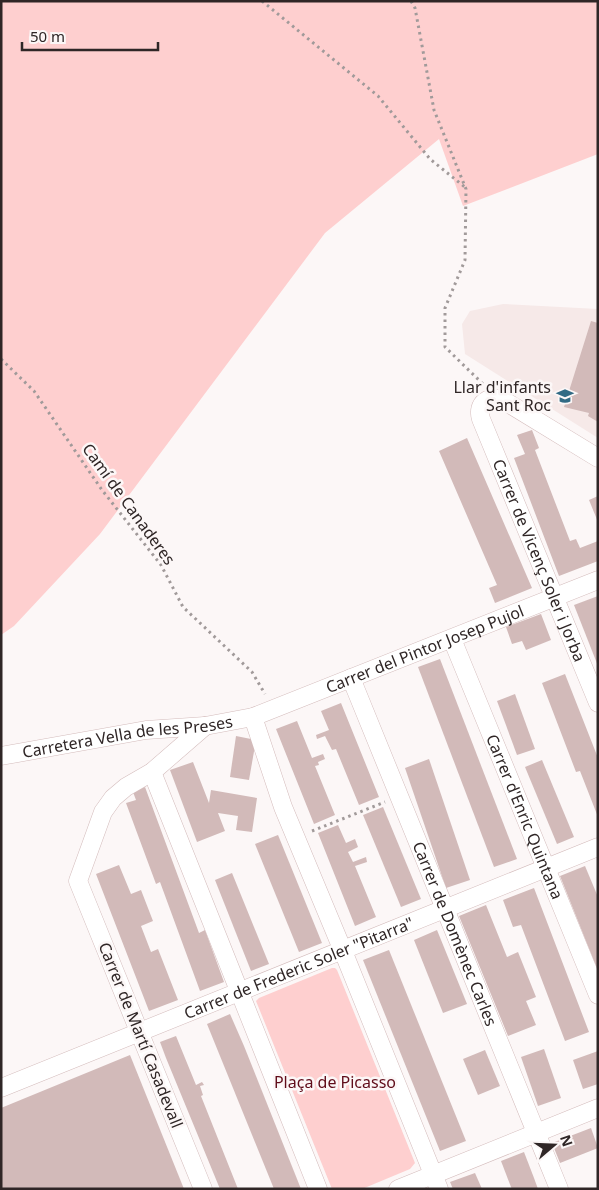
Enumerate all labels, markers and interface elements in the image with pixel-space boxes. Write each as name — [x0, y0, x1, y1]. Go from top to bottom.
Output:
scale bar — [22, 20, 159, 52]
text: 50 m — [30, 26, 65, 46]
place label: Llar d'infants Sant Roc — [453, 376, 551, 416]
school or university icon: Llar d'infants Sant Roc — [555, 386, 575, 406]
street label: Camí de Canaderes — [77, 439, 181, 569]
street label: Carrer de Vicenç Soler i Jorba — [488, 456, 591, 665]
street label: Carrer del Pintor Josep Pujol — [322, 600, 527, 698]
street label: Carretera Vella de les Preses — [20, 710, 234, 763]
street label: Carrer d'Enric Quintana — [481, 731, 569, 903]
street label: Carrer de Domènec Carles — [408, 838, 502, 1029]
street label: Carrer de Frederic Soler "Pitarra" — [181, 912, 417, 1024]
street label: Carrer de Martí Casadevall — [94, 939, 188, 1131]
park label: Plaça de Picasso — [274, 1071, 396, 1093]
north arrow — [529, 1120, 579, 1170]
text: N — [556, 1132, 578, 1149]

